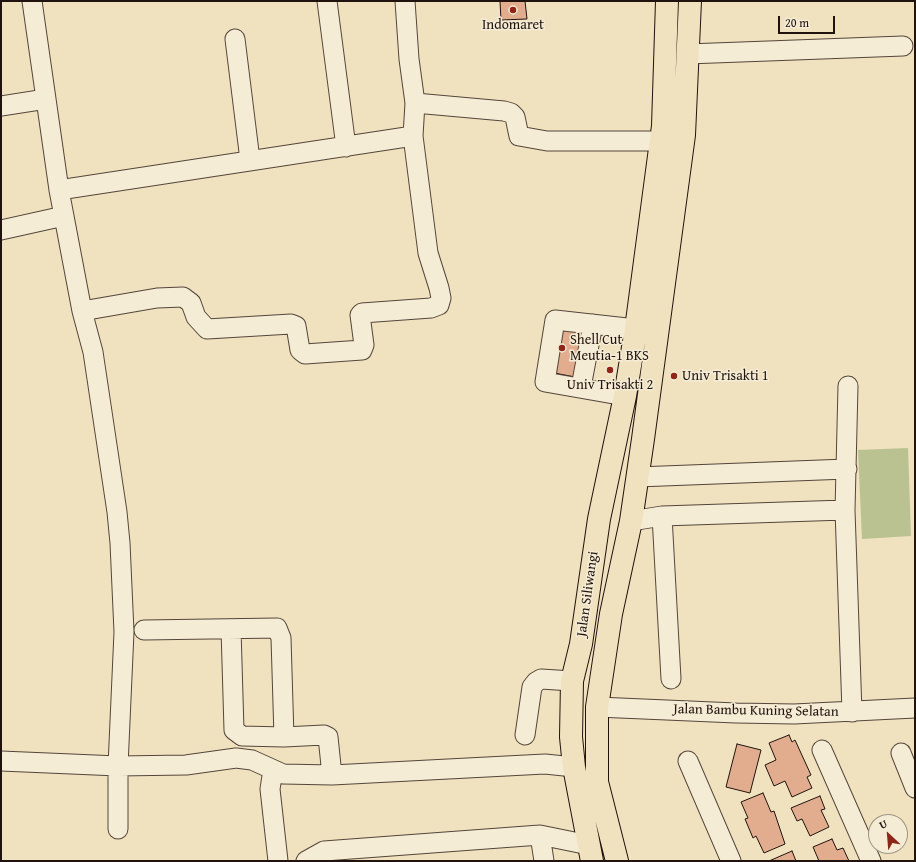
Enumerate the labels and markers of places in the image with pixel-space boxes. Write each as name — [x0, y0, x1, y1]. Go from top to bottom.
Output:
marker: Indomaret — [508, 5, 518, 15]
place label: Indomaret — [482, 17, 544, 33]
place label: Shell Cut Meutia-1 BKS — [570, 332, 649, 364]
marker: Shell Cut Meutia-1 BKS — [557, 343, 567, 353]
marker: Univ Trisakti 2 — [605, 365, 615, 375]
place label: Univ Trisakti 1 — [682, 368, 769, 384]
marker: Univ Trisakti 1 — [669, 371, 679, 381]
place label: Univ Trisakti 2 — [567, 377, 653, 393]

